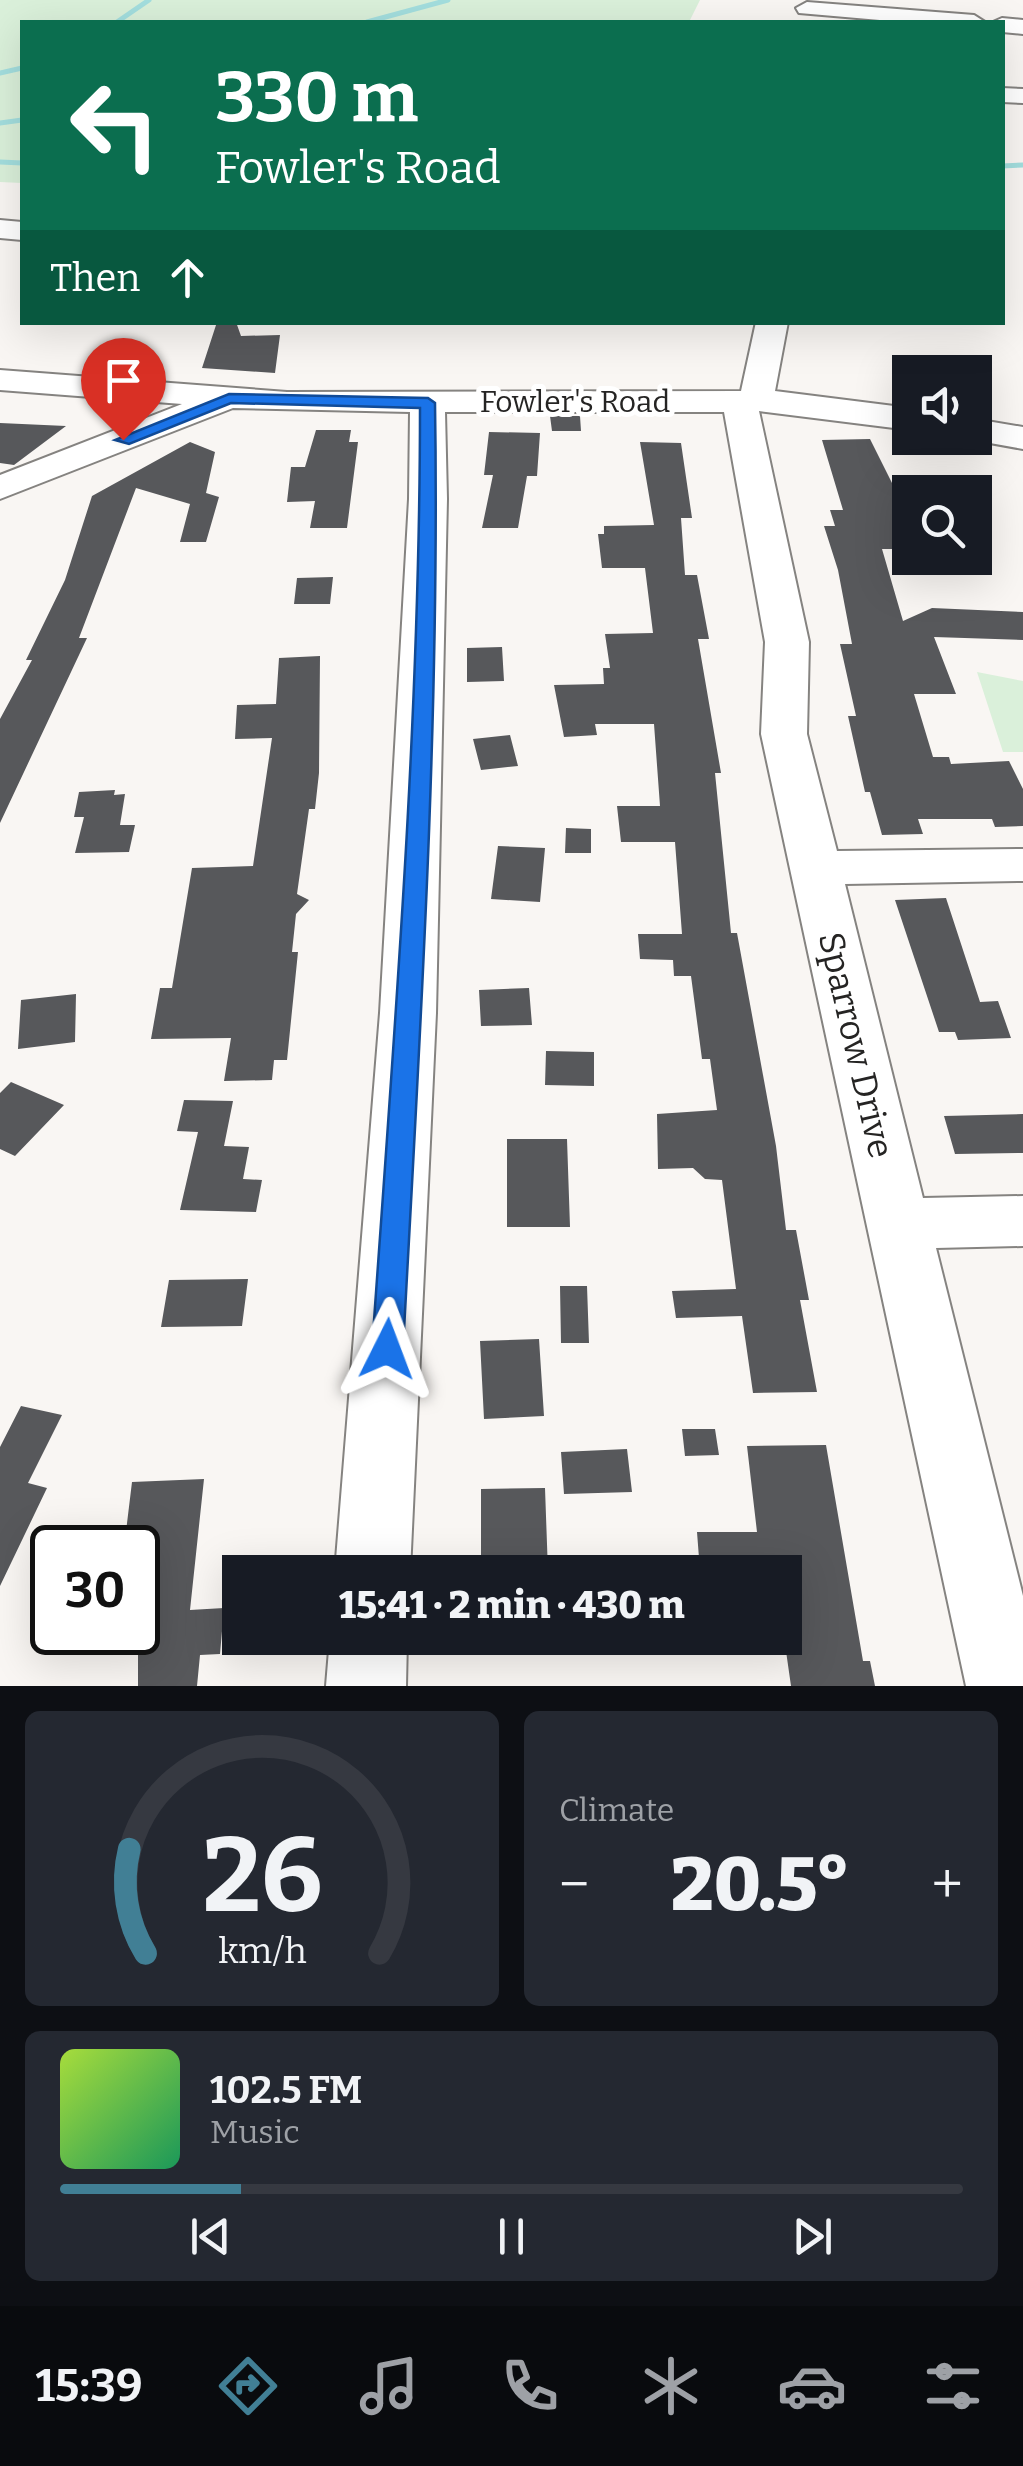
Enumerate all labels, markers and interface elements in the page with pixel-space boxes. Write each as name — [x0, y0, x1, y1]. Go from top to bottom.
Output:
text: 330 m — [215, 56, 418, 140]
icon: left — [50, 60, 180, 190]
text: Fowler's Road — [215, 141, 501, 195]
icon: ahead — [160, 250, 215, 305]
text: Then — [50, 255, 140, 301]
pin — [81, 338, 166, 441]
icon: arrive — [96, 353, 151, 408]
map controls — [892, 355, 992, 575]
button: sound — [892, 355, 992, 455]
street label: Fowler's Road — [480, 384, 670, 420]
button: search — [892, 475, 992, 575]
street label: Sparrow Drive — [810, 928, 902, 1162]
position arrow — [335, 1297, 439, 1401]
speed limit sign: 30 — [30, 1525, 160, 1655]
text: 15:41 · 2 min · 430 m — [339, 1582, 685, 1628]
text: Climate — [559, 1791, 674, 1829]
text: 26 — [202, 1814, 322, 1939]
text: 20.5° — [671, 1840, 850, 1930]
text: − — [559, 1852, 589, 1918]
text: + — [932, 1852, 963, 1918]
text: km/h — [218, 1930, 306, 1972]
text: 102.5 FM — [210, 2067, 362, 2113]
text: Music — [210, 2113, 300, 2151]
icon: previous — [183, 2209, 238, 2264]
icon: pause — [484, 2209, 539, 2264]
icon: next — [785, 2209, 840, 2264]
icon: directions — [213, 2351, 283, 2421]
icon: music — [354, 2351, 424, 2421]
icon: phone — [495, 2351, 565, 2421]
icon: climate — [636, 2351, 706, 2421]
icon: car — [777, 2351, 847, 2421]
icon: filters — [918, 2351, 988, 2421]
text: 15:39 — [35, 2359, 142, 2413]

